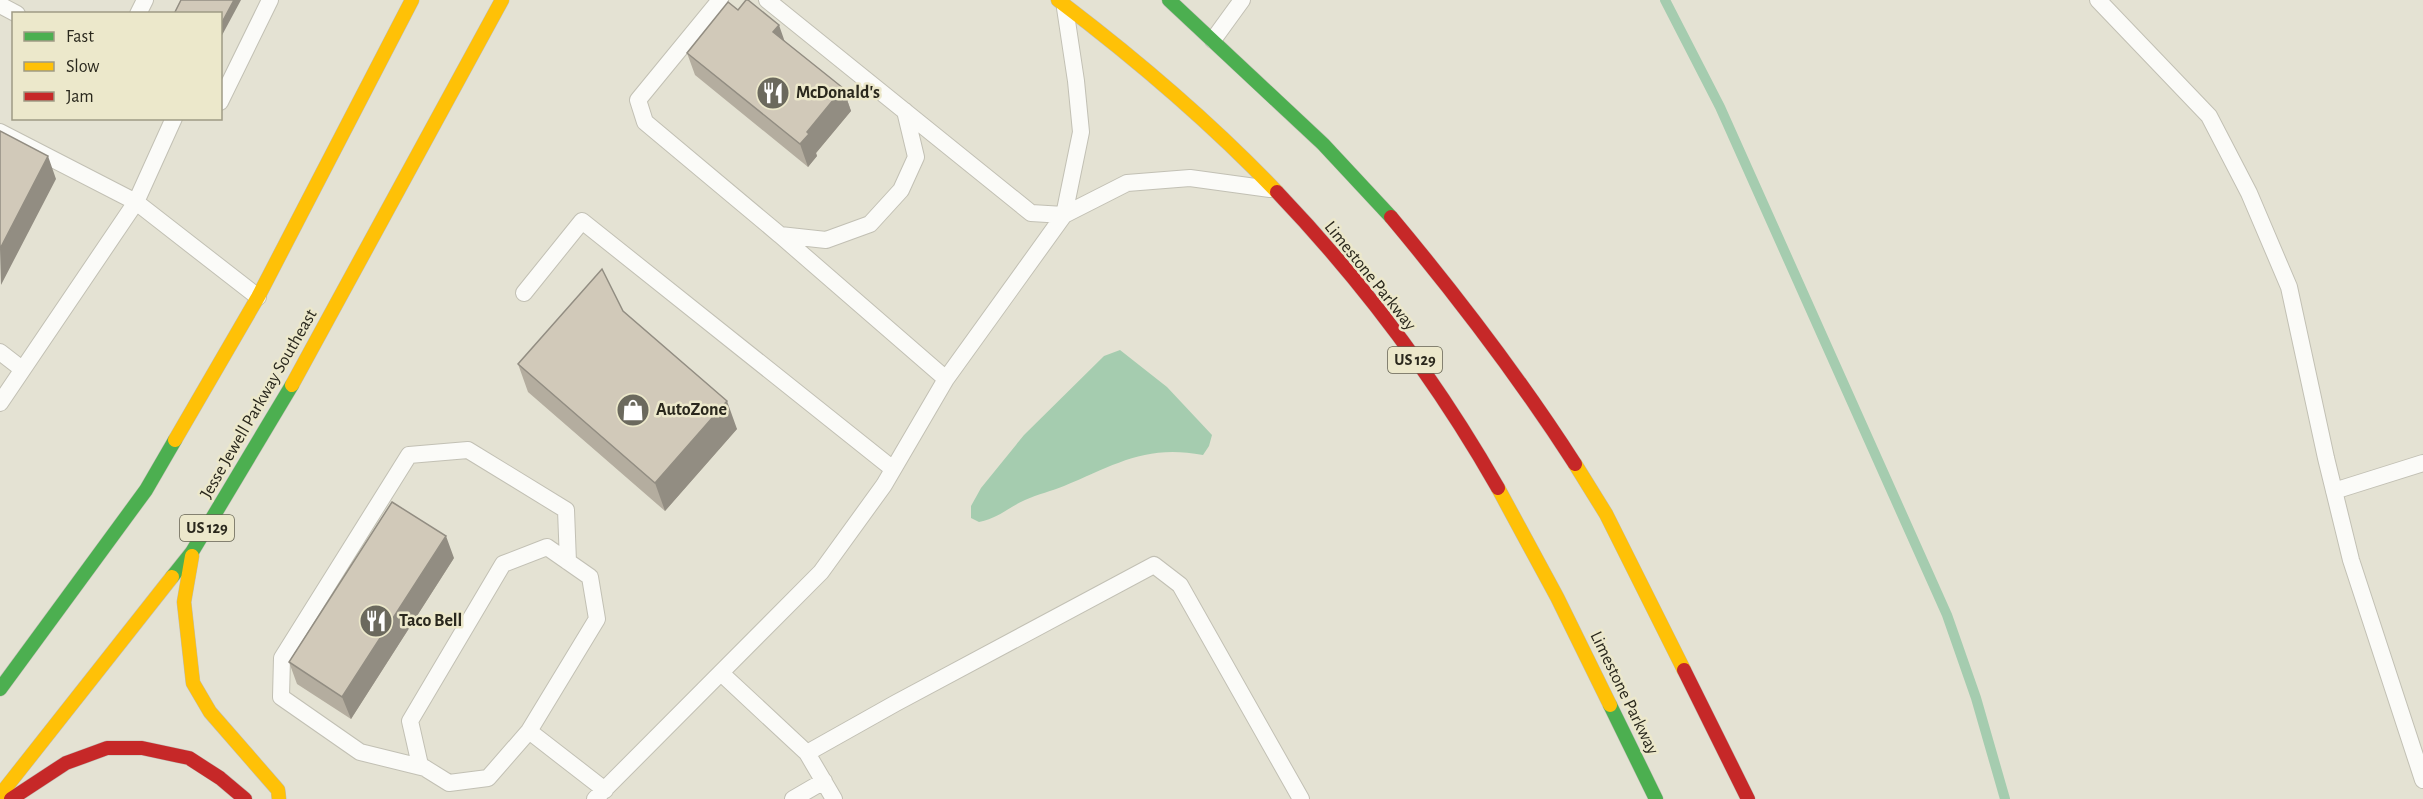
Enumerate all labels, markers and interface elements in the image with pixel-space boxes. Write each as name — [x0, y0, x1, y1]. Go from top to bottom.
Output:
legend — [12, 12, 222, 120]
text: Fast — [66, 28, 94, 46]
text: Slow — [66, 58, 99, 76]
restaurant icon: McDonald's — [755, 75, 791, 111]
place label: McDonald's — [796, 84, 880, 102]
text: Jam — [66, 88, 94, 106]
street label: Limestone Parkway — [1321, 218, 1420, 334]
street label: Jesse Jewell Parkway Southeast — [197, 306, 321, 502]
road number: US 129 — [1388, 347, 1442, 373]
shop icon: AutoZone — [615, 392, 651, 428]
place label: AutoZone — [656, 401, 727, 419]
road number: US 129 — [180, 515, 234, 541]
restaurant icon: Taco Bell — [358, 603, 394, 639]
place label: Taco Bell — [399, 612, 462, 630]
street label: Limestone Parkway — [1586, 629, 1662, 758]

